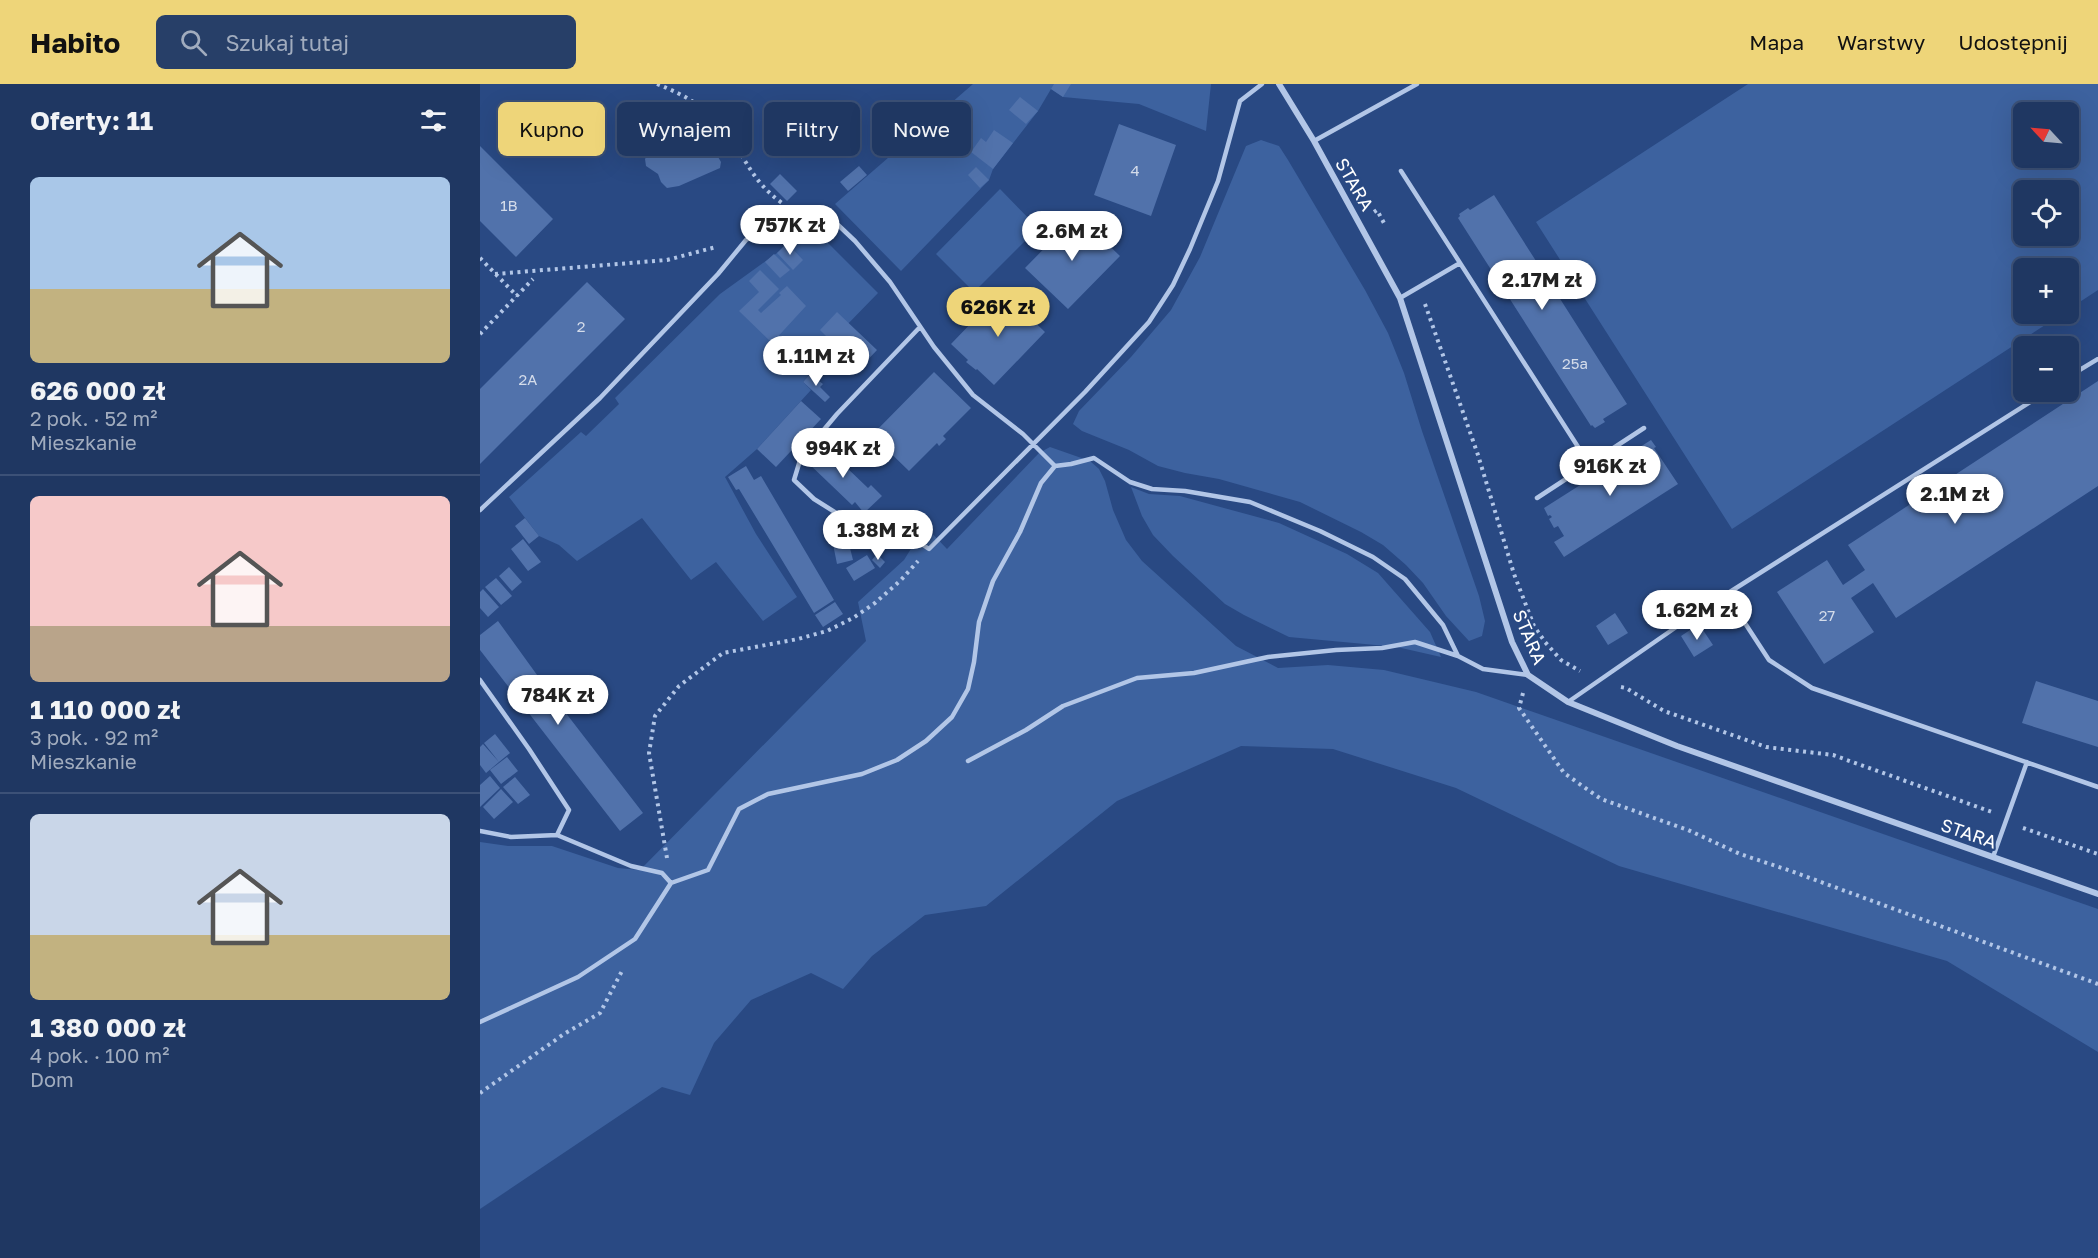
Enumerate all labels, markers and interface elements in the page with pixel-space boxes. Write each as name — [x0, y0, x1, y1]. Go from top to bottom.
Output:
search box — [156, 15, 576, 69]
text: Habito — [30, 26, 120, 59]
icon: search — [177, 26, 210, 59]
text: Szukaj tutaj — [225, 29, 349, 56]
text: Mapa — [1749, 29, 1804, 55]
text: Warstwy — [1837, 29, 1925, 55]
text: Udostępnij — [1958, 29, 2068, 55]
chip: Kupno — [498, 102, 605, 156]
chip: Wynajem — [617, 102, 752, 156]
chip: Filtry — [764, 102, 860, 156]
chip: Nowe — [872, 102, 971, 156]
north arrow — [2013, 102, 2079, 168]
map controls — [2013, 102, 2079, 402]
icon: filters — [417, 104, 450, 137]
text: Oferty: 11 — [30, 105, 153, 136]
street label: STARA — [1331, 154, 1379, 214]
house number: 4 — [1130, 161, 1140, 179]
button: locate — [2013, 180, 2079, 246]
house number: 1B — [500, 196, 518, 214]
pin: 757K zł — [735, 205, 845, 256]
pin: 2.6M zł — [1017, 211, 1127, 262]
text: 757K zł — [754, 212, 826, 236]
icon: home — [186, 216, 294, 324]
text: 2.6M zł — [1036, 218, 1108, 242]
button: + — [2013, 258, 2079, 324]
pin: 2.17M zł — [1480, 260, 1604, 311]
text: 2.17M zł — [1502, 267, 1582, 291]
pin: 626K zł — [943, 287, 1053, 338]
text: 626K zł — [961, 294, 1035, 318]
house number: 2 — [577, 317, 585, 335]
pin: 1.11M zł — [754, 336, 878, 387]
button: − — [2013, 336, 2079, 402]
text: 1.11M zł — [777, 343, 855, 367]
house number: 25a — [1562, 354, 1588, 372]
house number: 2A — [519, 370, 537, 388]
text: 626 000 zł — [30, 375, 166, 406]
text: 2 pok. · 52 m² — [30, 406, 158, 430]
pin: 994K zł — [788, 428, 898, 479]
text: Mieszkanie — [30, 430, 137, 454]
text: 994K zł — [805, 435, 881, 459]
pin: 916K zł — [1555, 446, 1665, 497]
text: 916K zł — [1574, 453, 1646, 477]
pin: 2.1M zł — [1900, 474, 2010, 525]
text: 2.1M zł — [1920, 481, 1990, 505]
pin: 1.38M zł — [816, 510, 940, 561]
text: 1.38M zł — [837, 517, 919, 541]
icon: home — [186, 535, 294, 643]
pin: 1.62M zł — [1635, 590, 1759, 641]
text: 1.62M zł — [1656, 597, 1738, 621]
street label: STARA — [1509, 606, 1551, 668]
house number: 27 — [1819, 606, 1835, 624]
pin: 784K zł — [503, 675, 613, 726]
text: 784K zł — [521, 682, 595, 706]
text: 1 110 000 zł — [30, 694, 180, 725]
text: 3 pok. · 92 m² — [30, 725, 158, 749]
text: Mieszkanie — [30, 749, 137, 773]
street label: STARA — [1938, 813, 2000, 853]
icon: home — [186, 853, 294, 961]
text: 1 380 000 zł — [30, 1012, 186, 1043]
text: 4 pok. · 100 m² — [30, 1043, 169, 1067]
text: Dom — [30, 1067, 74, 1091]

